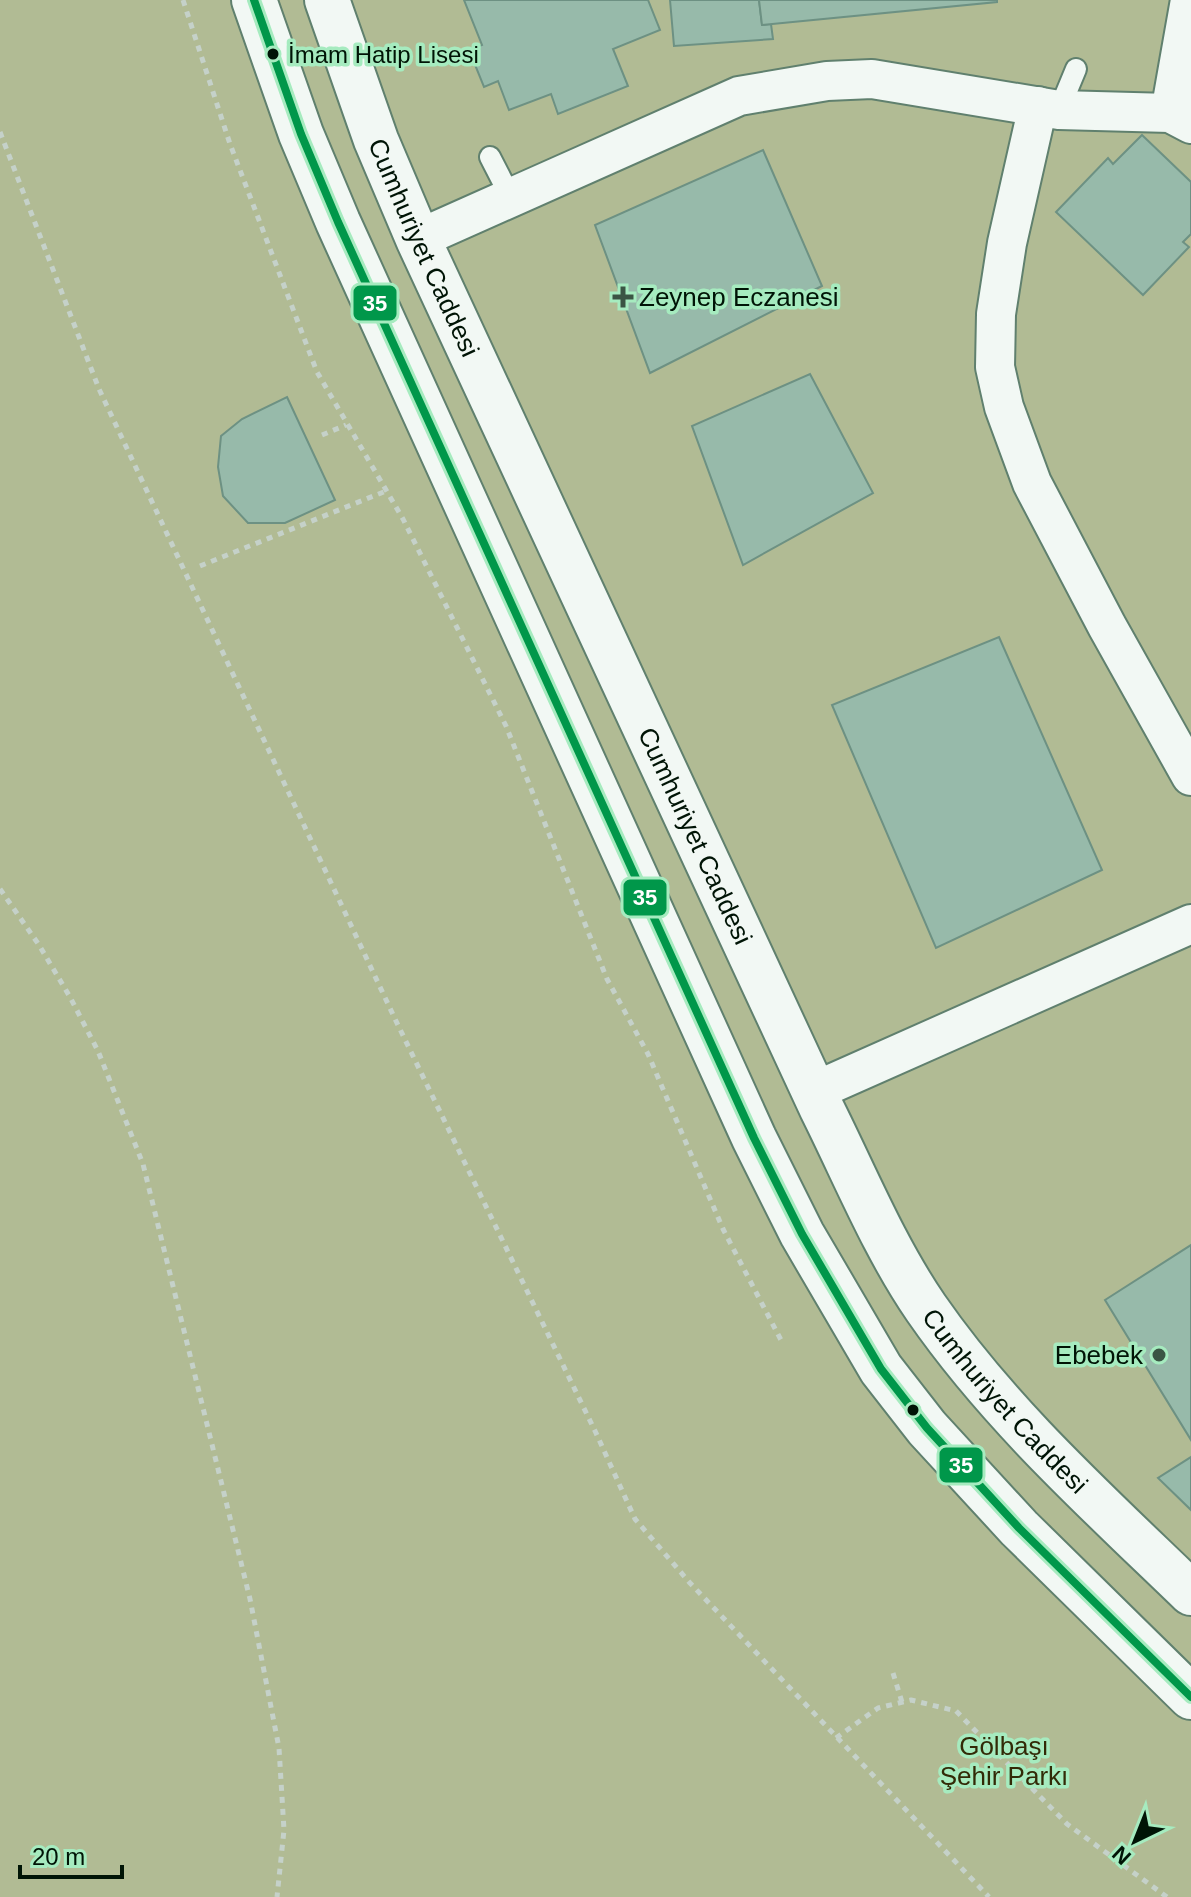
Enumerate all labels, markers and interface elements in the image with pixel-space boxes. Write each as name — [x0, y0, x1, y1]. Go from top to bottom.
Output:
place label: İmam Hatip Lisesi — [288, 41, 479, 68]
marker: İmam Hatip Lisesi — [265, 46, 281, 62]
street label: Cumhuriyet Caddesi — [362, 134, 486, 361]
place label: Zeynep Eczanesi — [639, 282, 838, 312]
line badge: 35 — [352, 284, 398, 322]
marker: Zeynep Eczanesi — [614, 288, 632, 306]
text: 35 — [363, 291, 387, 316]
street label: Cumhuriyet Caddesi — [632, 723, 758, 949]
line badge: 35 — [622, 878, 668, 917]
text: 35 — [633, 885, 657, 910]
street label: Cumhuriyet Caddesi — [916, 1303, 1094, 1500]
place label: Ebebek — [1055, 1340, 1144, 1370]
marker: Ebebek — [1150, 1346, 1168, 1364]
unlabelled marker — [905, 1402, 921, 1418]
line badge: 35 — [938, 1446, 984, 1484]
text: 35 — [949, 1453, 973, 1478]
park label: Gölbaşı Şehir Parkı — [940, 1731, 1068, 1791]
north arrow — [1095, 1801, 1175, 1881]
scale bar — [20, 1829, 122, 1879]
text: N — [1107, 1841, 1136, 1870]
text: 20 m — [32, 1843, 85, 1870]

